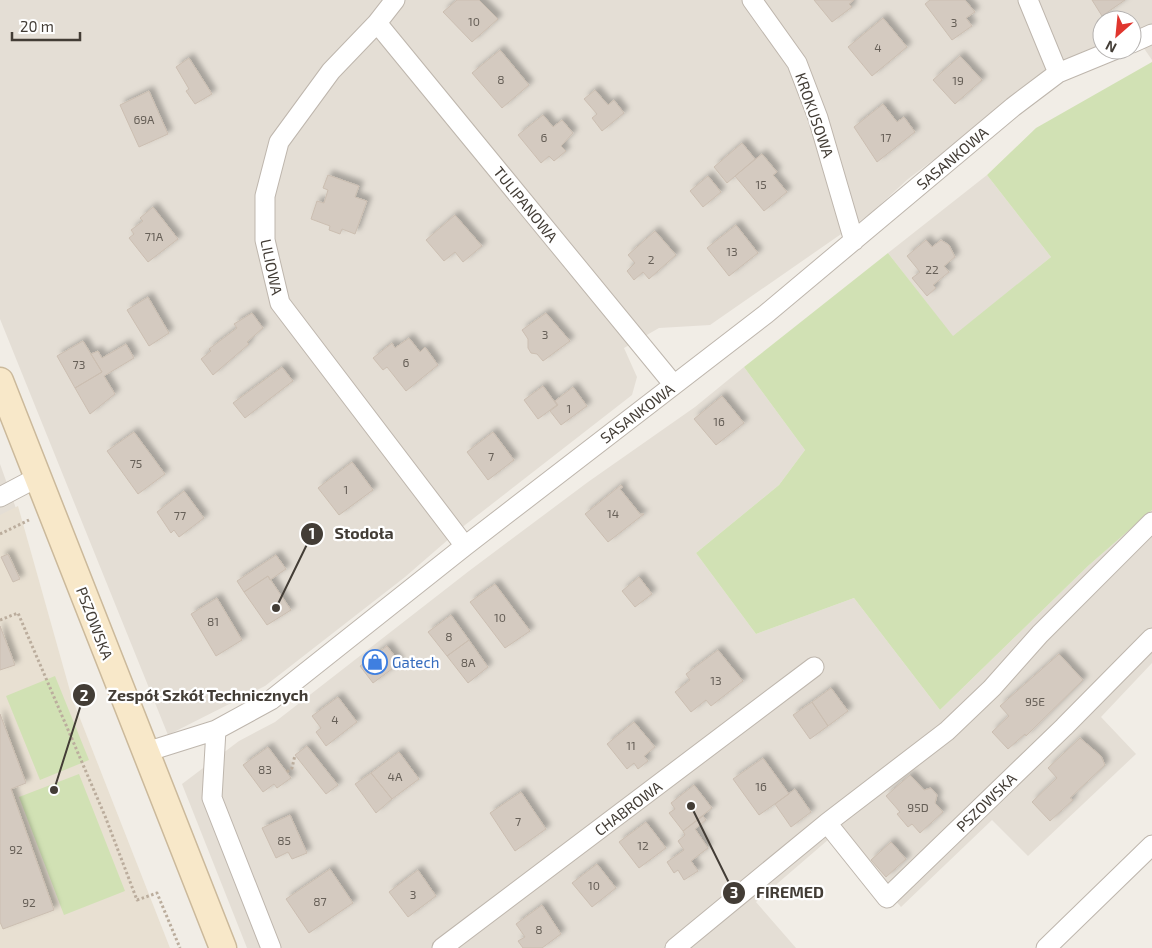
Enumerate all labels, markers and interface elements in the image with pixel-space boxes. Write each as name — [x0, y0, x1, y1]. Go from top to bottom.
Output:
scale bar — [12, 10, 80, 42]
north arrow — [1092, 10, 1142, 60]
house number: 10 — [468, 14, 480, 28]
house number: 3 — [951, 15, 957, 29]
text: 20 m — [20, 17, 54, 35]
text: N — [1103, 37, 1119, 57]
house number: 4 — [874, 40, 882, 54]
street label: KROKUSOWA — [792, 70, 838, 160]
house number: 8 — [497, 72, 505, 86]
house number: 19 — [952, 73, 964, 87]
house number: 69A — [133, 112, 155, 126]
street label: SASANKOWA — [913, 122, 992, 193]
house number: 6 — [541, 130, 548, 144]
house number: 17 — [881, 130, 891, 144]
street label: TULIPANOWA — [490, 163, 562, 246]
house number: 15 — [755, 177, 767, 191]
house number: 71A — [145, 229, 164, 243]
street label: LILIOWA — [257, 237, 287, 297]
house number: 13 — [726, 244, 738, 258]
house number: 2 — [648, 252, 655, 266]
house number: 22 — [925, 262, 939, 276]
house number: 3 — [542, 327, 548, 341]
house number: 6 — [403, 355, 410, 369]
house number: 73 — [73, 357, 85, 371]
street label: SASANKOWA — [597, 379, 678, 447]
house number: 1 — [567, 401, 571, 415]
house number: 16 — [713, 414, 725, 428]
house number: 7 — [488, 449, 494, 463]
house number: 75 — [130, 456, 142, 470]
house number: 1 — [344, 482, 348, 496]
house number: 14 — [607, 506, 619, 520]
house number: 77 — [174, 508, 186, 522]
callout: Stodoła — [300, 518, 404, 549]
text: Stodoła — [334, 523, 394, 542]
text: 1 — [309, 524, 315, 542]
street label: PSZOWSKA — [73, 584, 117, 663]
house number: 10 — [494, 610, 506, 624]
house number: 81 — [207, 614, 219, 628]
house number: 8 — [445, 629, 453, 643]
shop icon: Gatech — [362, 649, 388, 675]
place label: Gatech — [392, 653, 439, 671]
house number: 8A — [461, 655, 476, 669]
house number: 13 — [710, 673, 722, 687]
callout: Zespół Szkół Technicznych — [72, 680, 319, 711]
text: Zespół Szkół Technicznych — [108, 685, 308, 705]
text: 2 — [80, 686, 89, 704]
house number: 95E — [1025, 694, 1045, 708]
house number: 4 — [331, 712, 339, 726]
house number: 11 — [626, 738, 636, 752]
house number: 83 — [258, 762, 272, 776]
street label: PSZOWSKA — [952, 768, 1020, 835]
house number: 4A — [388, 769, 403, 783]
street label: CHABROWA — [591, 776, 666, 839]
house number: 16 — [755, 779, 767, 793]
house number: 95D — [907, 800, 929, 814]
house number: 7 — [515, 814, 521, 828]
house number: 85 — [277, 833, 291, 847]
house number: 12 — [637, 838, 649, 852]
house number: 92 — [9, 842, 23, 856]
callout: FIREMED — [721, 877, 834, 908]
house number: 10 — [588, 878, 600, 892]
text: FIREMED — [756, 882, 824, 901]
text: 3 — [730, 883, 738, 901]
house number: 3 — [410, 887, 416, 901]
house number: 87 — [313, 894, 327, 908]
house number: 92 — [22, 895, 36, 909]
house number: 8 — [535, 922, 543, 936]

